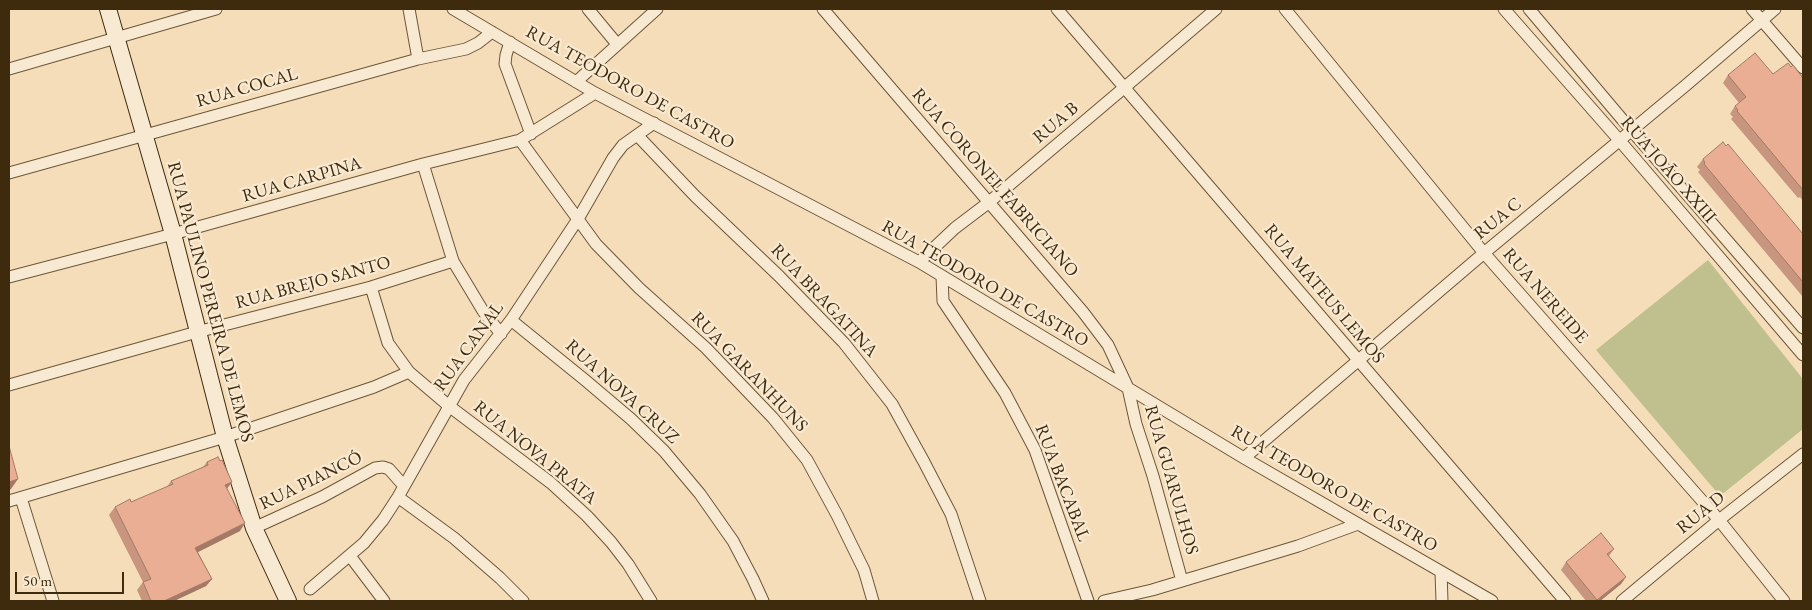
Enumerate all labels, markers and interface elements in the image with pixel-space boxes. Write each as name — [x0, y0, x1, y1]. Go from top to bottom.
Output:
street label: RUA TEODORO DE CASTRO — [522, 22, 738, 154]
street label: RUA COCAL — [194, 63, 300, 113]
street label: RUA CORONEL FABRICIANO — [907, 84, 1083, 282]
street label: RUA B — [1029, 98, 1083, 148]
street label: RUA JOÃO XXIII — [1616, 112, 1720, 228]
street label: RUA CARPINA — [240, 153, 364, 207]
street label: RUA PAULINO PEREIRA DE LEMOS — [162, 159, 258, 445]
street label: RUA C — [1470, 193, 1526, 245]
street label: RUA TEODORO DE CASTRO — [878, 216, 1092, 352]
street label: RUA MATEUS LEMOS — [1259, 220, 1389, 368]
street label: RUA BRAGATINA — [766, 240, 882, 362]
street label: RUA NEREIDE — [1498, 244, 1592, 348]
street label: RUA BREJO SANTO — [233, 252, 393, 314]
street label: RUA CANAL — [430, 298, 508, 396]
street label: RUA GARANHUNS — [686, 307, 812, 437]
street label: RUA NOVA CRUZ — [561, 335, 683, 449]
street label: RUA NOVA PRATA — [469, 397, 601, 509]
street label: RUA GUARULHOS — [1139, 403, 1203, 557]
street label: RUA TEODORO DE CASTRO — [1227, 421, 1441, 557]
street label: RUA BACABAL — [1030, 422, 1094, 544]
street label: RUA PIANCÓ — [256, 447, 366, 515]
street label: RUA D — [1673, 487, 1729, 539]
scale bar — [18, 562, 126, 594]
text: 50 m — [23, 571, 52, 590]

